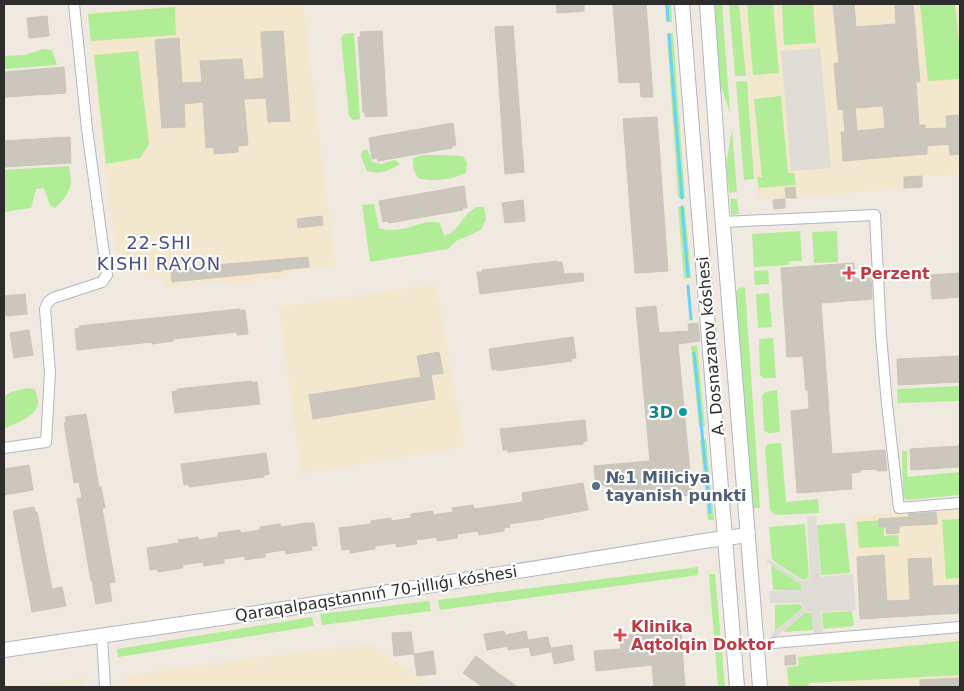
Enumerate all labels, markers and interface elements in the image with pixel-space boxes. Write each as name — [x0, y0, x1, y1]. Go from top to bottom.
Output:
district label: 22-SHI KISHI RAYON — [97, 232, 221, 274]
street label: A. Dosnazarov kóshesi — [693, 256, 728, 436]
place label: Perzent — [860, 264, 930, 283]
marker: Perzent — [842, 266, 856, 280]
place label: 3D — [649, 403, 673, 422]
marker: 3D — [677, 406, 689, 418]
place label: №1 Miliciya tayanish punkti — [606, 468, 747, 505]
marker: №1 Miliciya tayanish punkti — [590, 480, 602, 492]
street label: Qaraqalpaqstannıń 70-jıllıǵı kóshesi — [234, 562, 518, 625]
place label: Klinika Aqtolqin Doktor — [631, 617, 774, 654]
marker: Klinika Aqtolqin Doktor — [613, 628, 627, 642]

